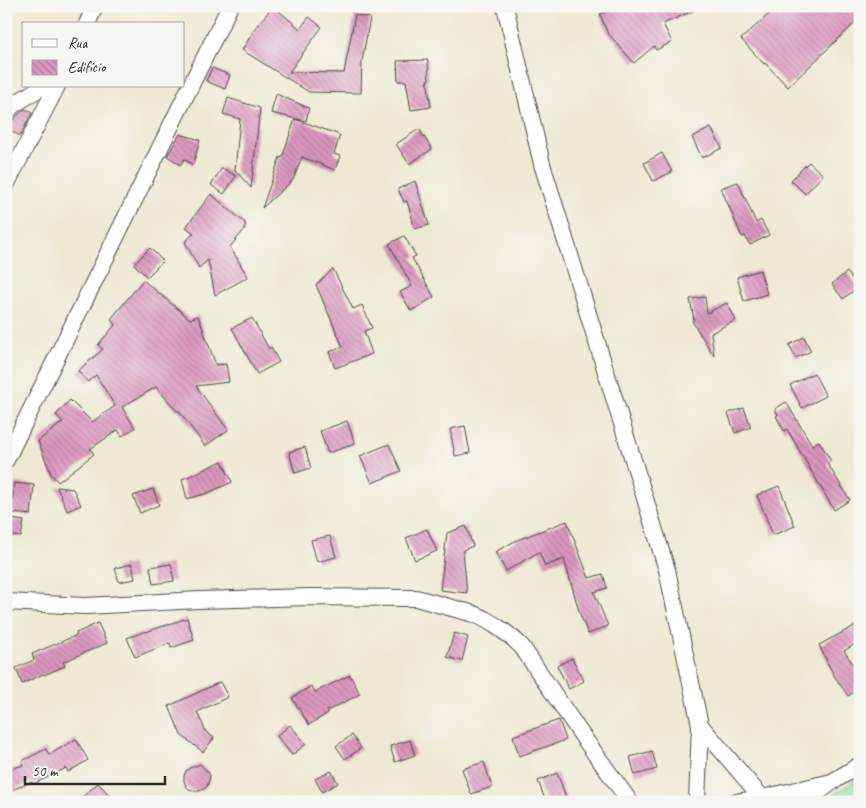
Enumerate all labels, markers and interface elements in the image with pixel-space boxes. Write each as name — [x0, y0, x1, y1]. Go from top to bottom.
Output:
legend — [22, 22, 185, 88]
text: Rua — [68, 34, 88, 53]
text: Edifício — [68, 58, 107, 77]
scale bar — [25, 753, 165, 785]
text: 50 m — [32, 762, 59, 781]

